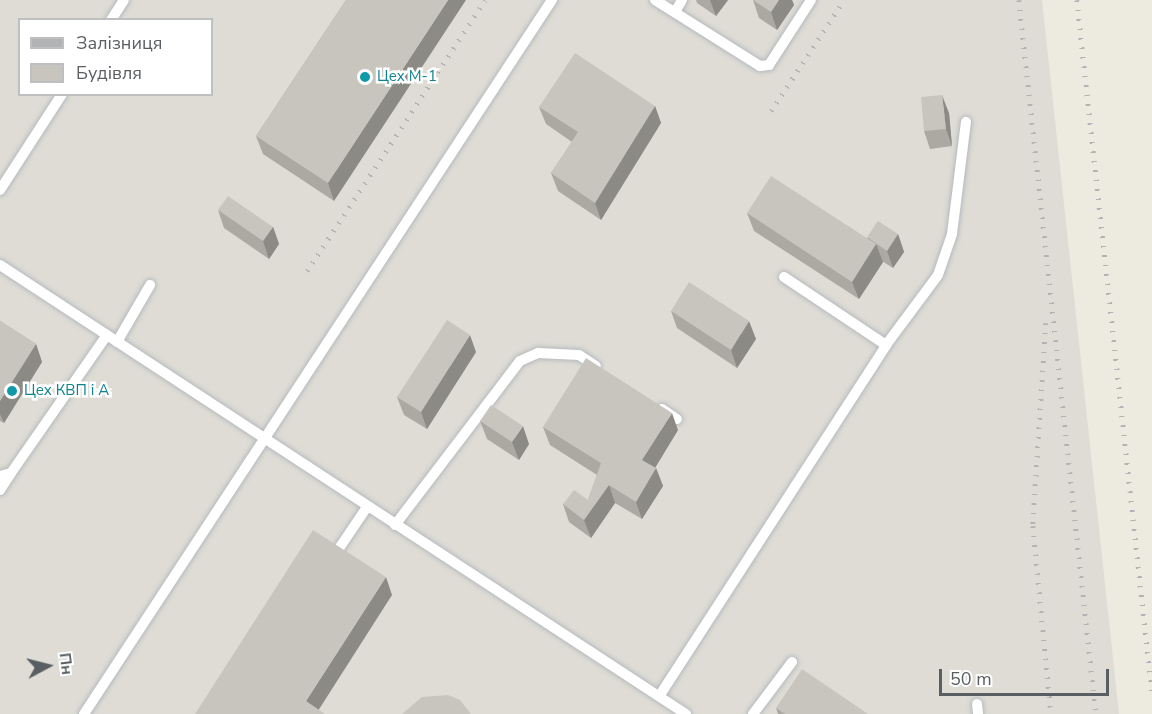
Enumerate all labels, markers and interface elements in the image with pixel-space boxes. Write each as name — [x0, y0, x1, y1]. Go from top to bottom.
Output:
legend — [18, 18, 213, 96]
text: Залізниця — [76, 31, 162, 55]
text: Будівля — [76, 61, 142, 85]
place label: Цех М-1 — [377, 68, 437, 86]
marker: Цех М-1 — [358, 70, 372, 84]
place label: Цех КВП і А — [24, 382, 109, 400]
marker: Цех КВП і А — [5, 384, 19, 398]
north arrow — [18, 636, 78, 696]
text: Пн — [54, 652, 78, 676]
scale bar — [942, 657, 1112, 695]
text: 50 m — [950, 667, 992, 691]

